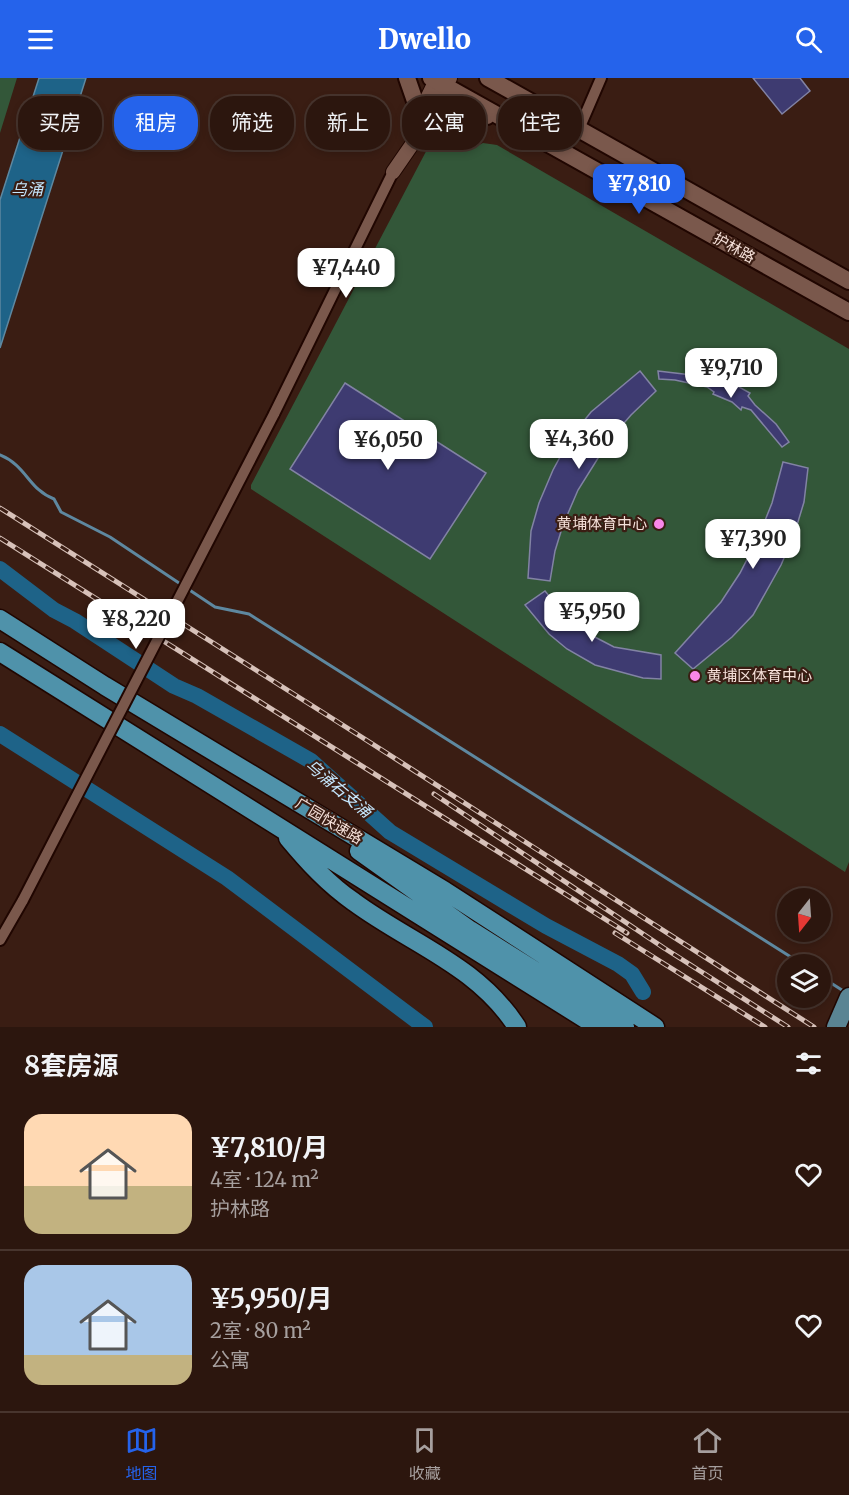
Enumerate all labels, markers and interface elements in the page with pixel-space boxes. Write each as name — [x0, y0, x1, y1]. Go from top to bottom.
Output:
text: Dwello — [378, 22, 471, 56]
icon: menu — [24, 23, 57, 56]
icon: search — [792, 23, 825, 56]
chip: 买房 — [18, 96, 102, 150]
chip: 租房 — [114, 96, 198, 150]
chip: 筛选 — [210, 96, 294, 150]
chip: 新上 — [306, 96, 390, 150]
chip: 公寓 — [402, 96, 486, 150]
chip: 住宅 — [498, 96, 582, 150]
pin: ¥7,810 — [590, 164, 688, 215]
text: ¥7,810 — [607, 171, 671, 196]
water label: 乌涌 — [11, 179, 45, 199]
street label: 护林路 — [710, 228, 759, 267]
pin: ¥7,440 — [297, 248, 395, 299]
text: ¥7,440 — [312, 255, 380, 280]
pin: ¥9,710 — [682, 348, 780, 399]
text: ¥9,710 — [699, 355, 763, 380]
pin: ¥4,360 — [530, 419, 628, 470]
pin: ¥6,050 — [339, 420, 437, 471]
text: ¥4,360 — [544, 426, 614, 451]
text: ¥6,050 — [353, 427, 423, 452]
place label: 黄埔体育中心 — [557, 514, 647, 533]
marker: 黄埔体育中心 — [652, 517, 666, 531]
pin: ¥7,390 — [704, 519, 802, 570]
text: ¥7,390 — [719, 526, 787, 551]
pin: ¥5,950 — [543, 592, 641, 643]
pin: ¥8,220 — [87, 599, 185, 650]
text: ¥5,950 — [558, 599, 626, 624]
text: ¥8,220 — [101, 606, 171, 631]
place label: 黄埔区体育中心 — [707, 666, 812, 685]
marker: 黄埔区体育中心 — [688, 669, 702, 683]
water label: 乌涌右支涌 — [302, 755, 378, 823]
street label: 广园快速路 — [292, 793, 366, 848]
north arrow — [777, 888, 831, 942]
map controls — [777, 888, 831, 1008]
button: layers — [777, 954, 831, 1008]
icon: filters — [792, 1047, 825, 1080]
text: 8套房源 — [24, 1049, 118, 1082]
text: ¥7,810/月 — [210, 1131, 328, 1164]
icon: home — [72, 1138, 144, 1210]
icon: heart — [792, 1158, 825, 1191]
text: 4室 · 124 m² — [210, 1167, 319, 1192]
text: 护林路 — [210, 1196, 270, 1221]
text: ¥5,950/月 — [210, 1282, 333, 1315]
icon: home — [72, 1289, 144, 1361]
icon: heart — [792, 1309, 825, 1342]
text: 2室 · 80 m² — [210, 1318, 311, 1343]
text: 公寓 — [210, 1347, 250, 1372]
tab: 地图 — [125, 1424, 158, 1484]
tab: 收藏 — [408, 1424, 441, 1484]
tab: 首页 — [691, 1424, 724, 1484]

